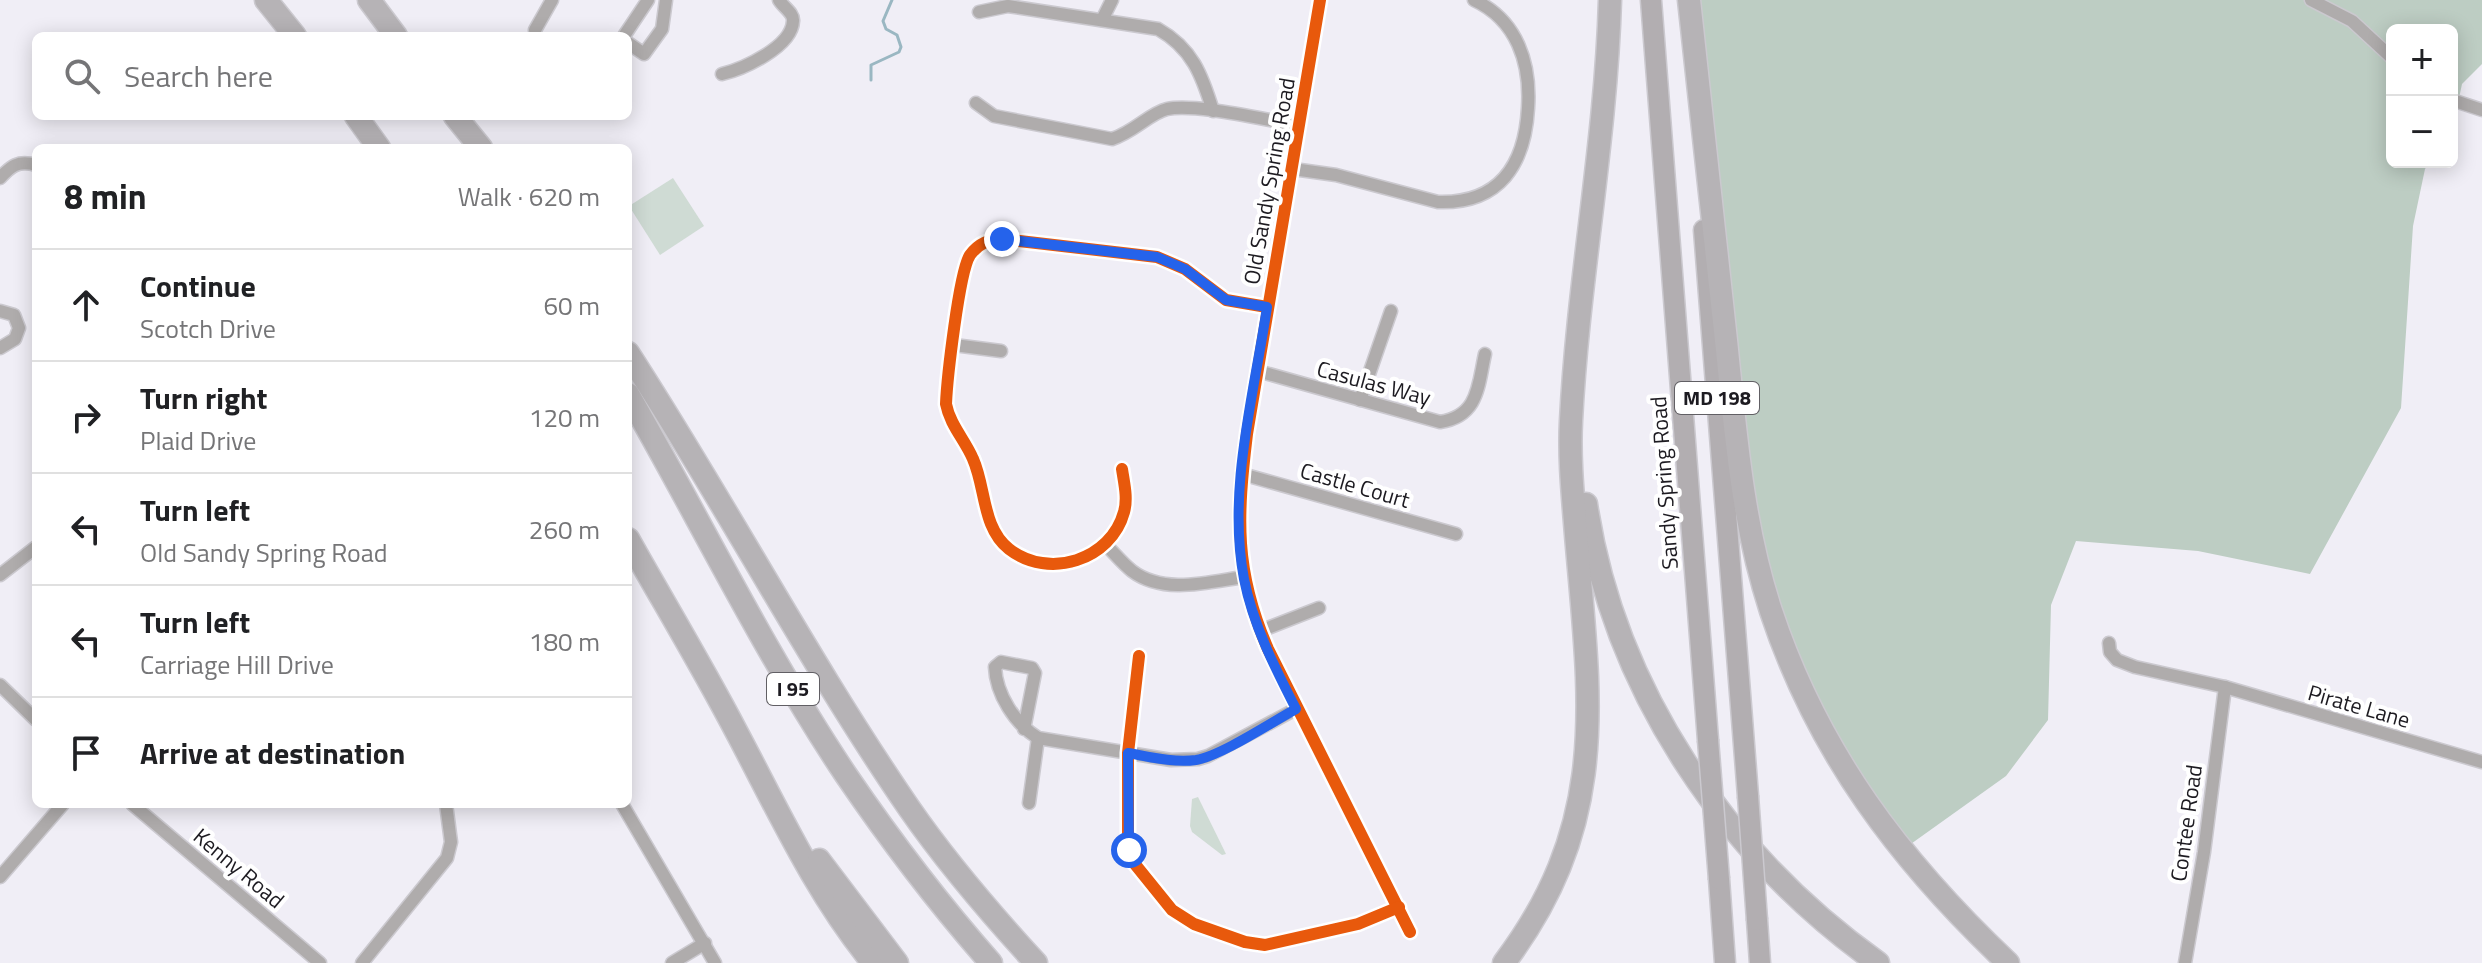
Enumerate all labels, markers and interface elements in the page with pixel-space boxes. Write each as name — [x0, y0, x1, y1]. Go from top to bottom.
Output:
map controls — [2386, 24, 2458, 168]
button: + — [2386, 24, 2458, 96]
search box — [32, 32, 632, 120]
text: Search here — [124, 53, 273, 99]
icon: search — [60, 54, 104, 98]
street label: Old Sandy Spring Road — [1234, 75, 1304, 287]
button: − — [2386, 96, 2458, 168]
text: 8 min — [64, 170, 147, 222]
text: Walk · 620 m — [458, 177, 600, 216]
route end — [984, 221, 1020, 257]
text: Continue — [140, 263, 256, 309]
icon: ahead — [64, 283, 108, 327]
text: 60 m — [543, 286, 600, 325]
text: Scotch Drive — [140, 309, 276, 348]
street label: Casulas Way — [1313, 351, 1435, 415]
text: Turn right — [140, 375, 268, 421]
road number: MD 198 — [1675, 382, 1759, 414]
icon: right — [64, 395, 108, 439]
street label: Sandy Spring Road — [1641, 395, 1687, 571]
text: 120 m — [529, 398, 600, 437]
text: Plaid Drive — [140, 421, 256, 460]
street label: Castle Court — [1296, 453, 1414, 517]
text: Turn left — [140, 487, 250, 533]
icon: left — [64, 507, 108, 551]
text: 260 m — [529, 510, 600, 549]
text: Old Sandy Spring Road — [140, 533, 388, 572]
text: Turn left — [140, 599, 250, 645]
icon: left — [64, 619, 108, 663]
text: 180 m — [529, 622, 600, 661]
text: Carriage Hill Drive — [140, 645, 334, 684]
road number: I 95 — [767, 673, 819, 705]
street label: Pirate Lane — [2304, 675, 2414, 737]
text: Arrive at destination — [140, 730, 405, 776]
icon: arrive — [64, 731, 108, 775]
street label: Contee Road — [2161, 762, 2211, 884]
street label: Kenny Road — [186, 820, 292, 916]
route start — [1111, 832, 1147, 868]

